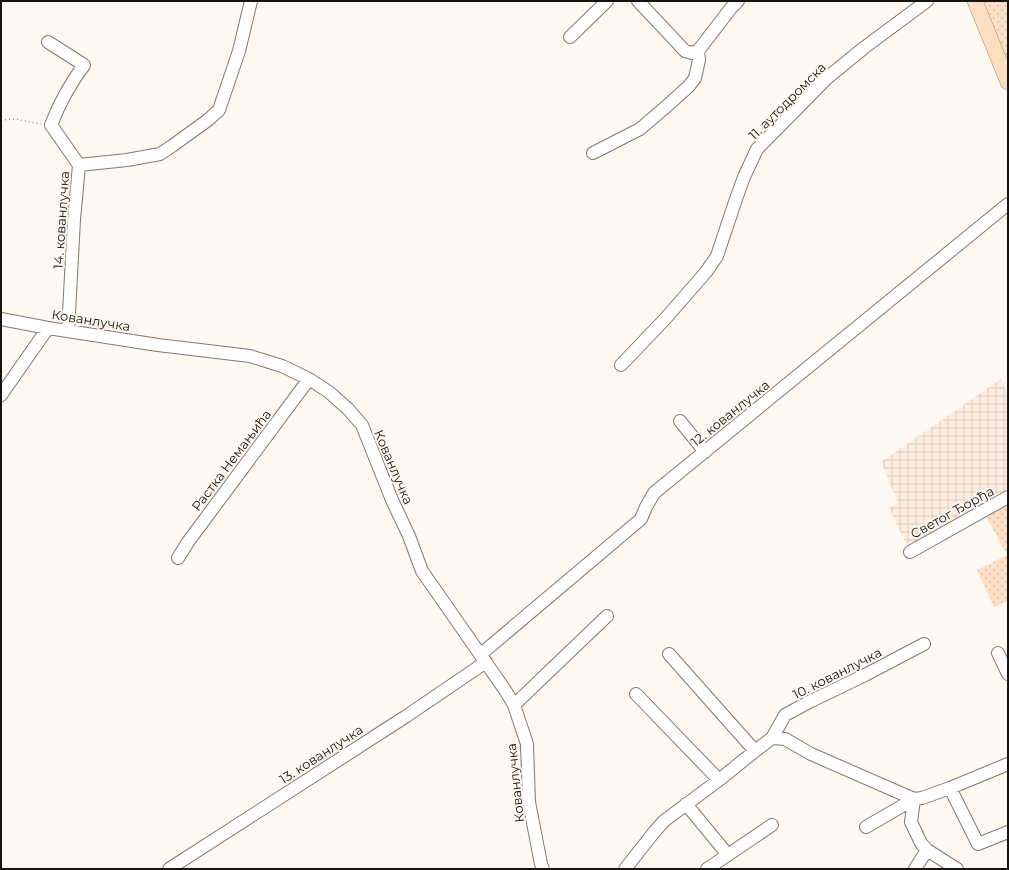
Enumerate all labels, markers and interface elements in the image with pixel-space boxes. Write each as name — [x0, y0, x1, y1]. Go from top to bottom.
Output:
street label: 11. аутодромска — [745, 59, 829, 143]
street label: 14. кованлучка — [50, 171, 72, 269]
street label: Кованлучка — [50, 306, 132, 334]
street label: 12. кованлучка — [687, 376, 773, 450]
street label: Растка Немањића — [188, 406, 274, 514]
street label: Кованлучка — [371, 427, 417, 507]
street label: Светог Ђорђа — [908, 482, 996, 542]
street label: 10. кованлучка — [790, 644, 884, 702]
street label: 13. кованлучка — [276, 721, 366, 787]
street label: Кованлучка — [503, 743, 527, 823]

